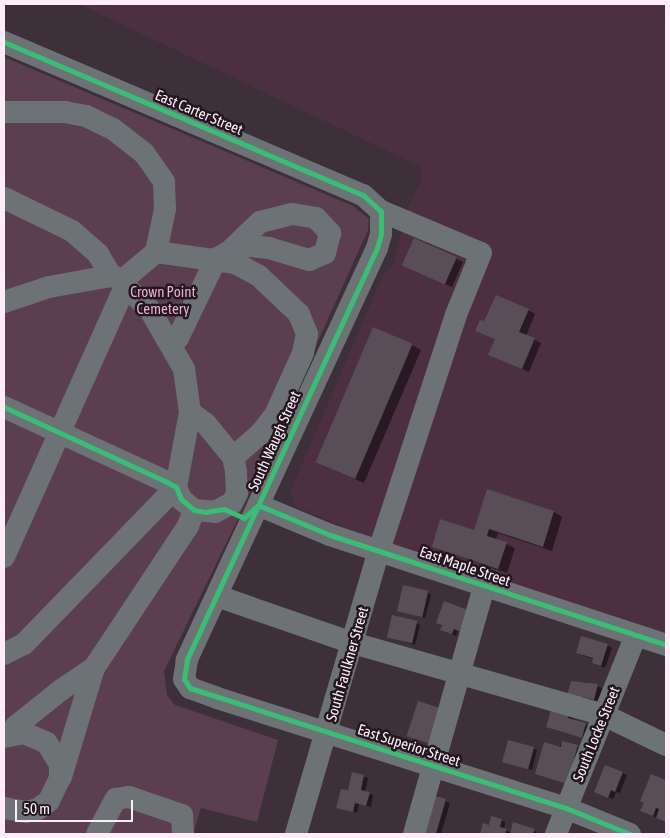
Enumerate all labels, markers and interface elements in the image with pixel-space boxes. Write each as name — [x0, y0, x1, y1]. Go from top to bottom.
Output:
street label: East Carter Street — [152, 85, 246, 139]
park label: Crown Point Cemetery — [130, 282, 196, 317]
street label: South Waugh Street — [244, 388, 304, 494]
street label: East Maple Street — [417, 542, 513, 590]
street label: South Faulkner Street — [322, 605, 372, 723]
street label: South Locke Street — [569, 684, 623, 784]
street label: East Superior Street — [355, 720, 463, 770]
scale bar — [18, 790, 135, 822]
text: 50 m — [23, 800, 50, 817]

